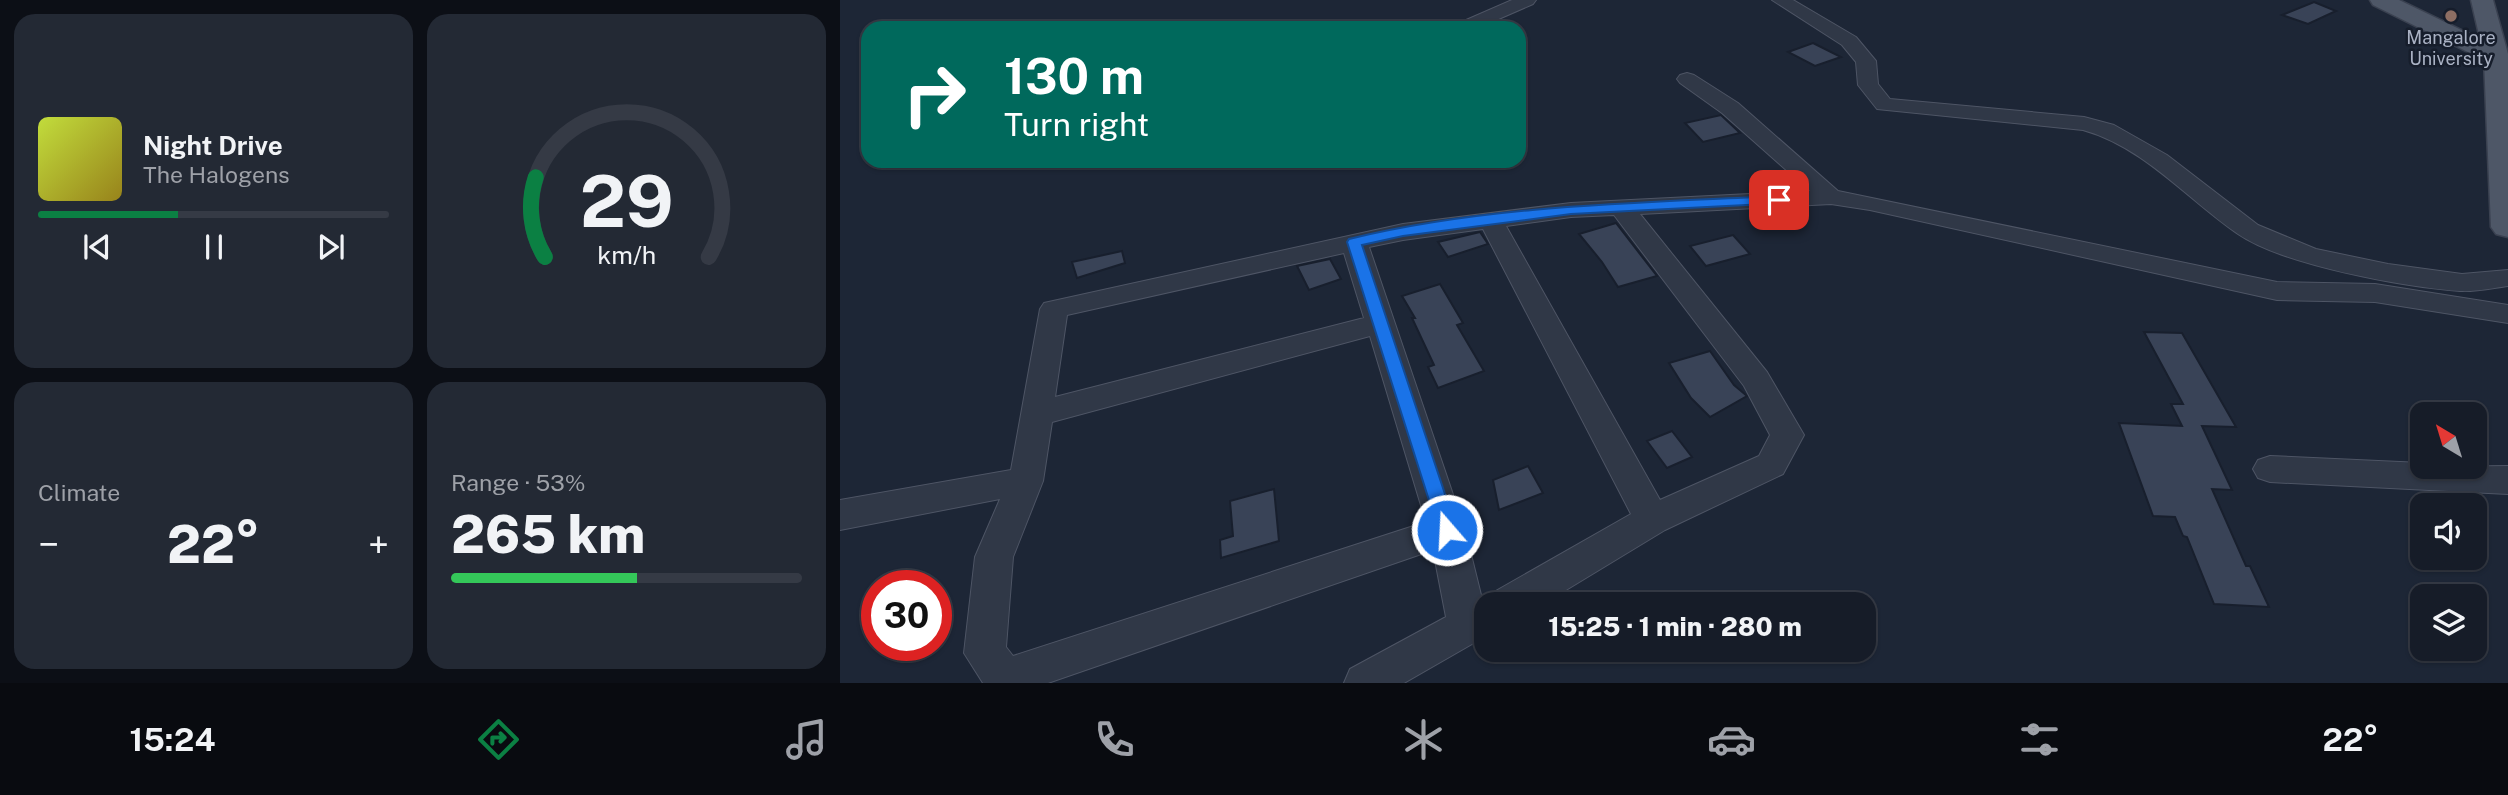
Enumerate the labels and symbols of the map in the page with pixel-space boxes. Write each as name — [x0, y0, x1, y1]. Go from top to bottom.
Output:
marker: Mangalore University — [2443, 8, 2459, 24]
place label: Mangalore University — [2406, 27, 2496, 69]
pin — [1749, 170, 1809, 230]
north arrow — [2410, 402, 2487, 480]
position arrow — [1410, 493, 1484, 567]
speed limit sign: 30 — [861, 570, 952, 661]

